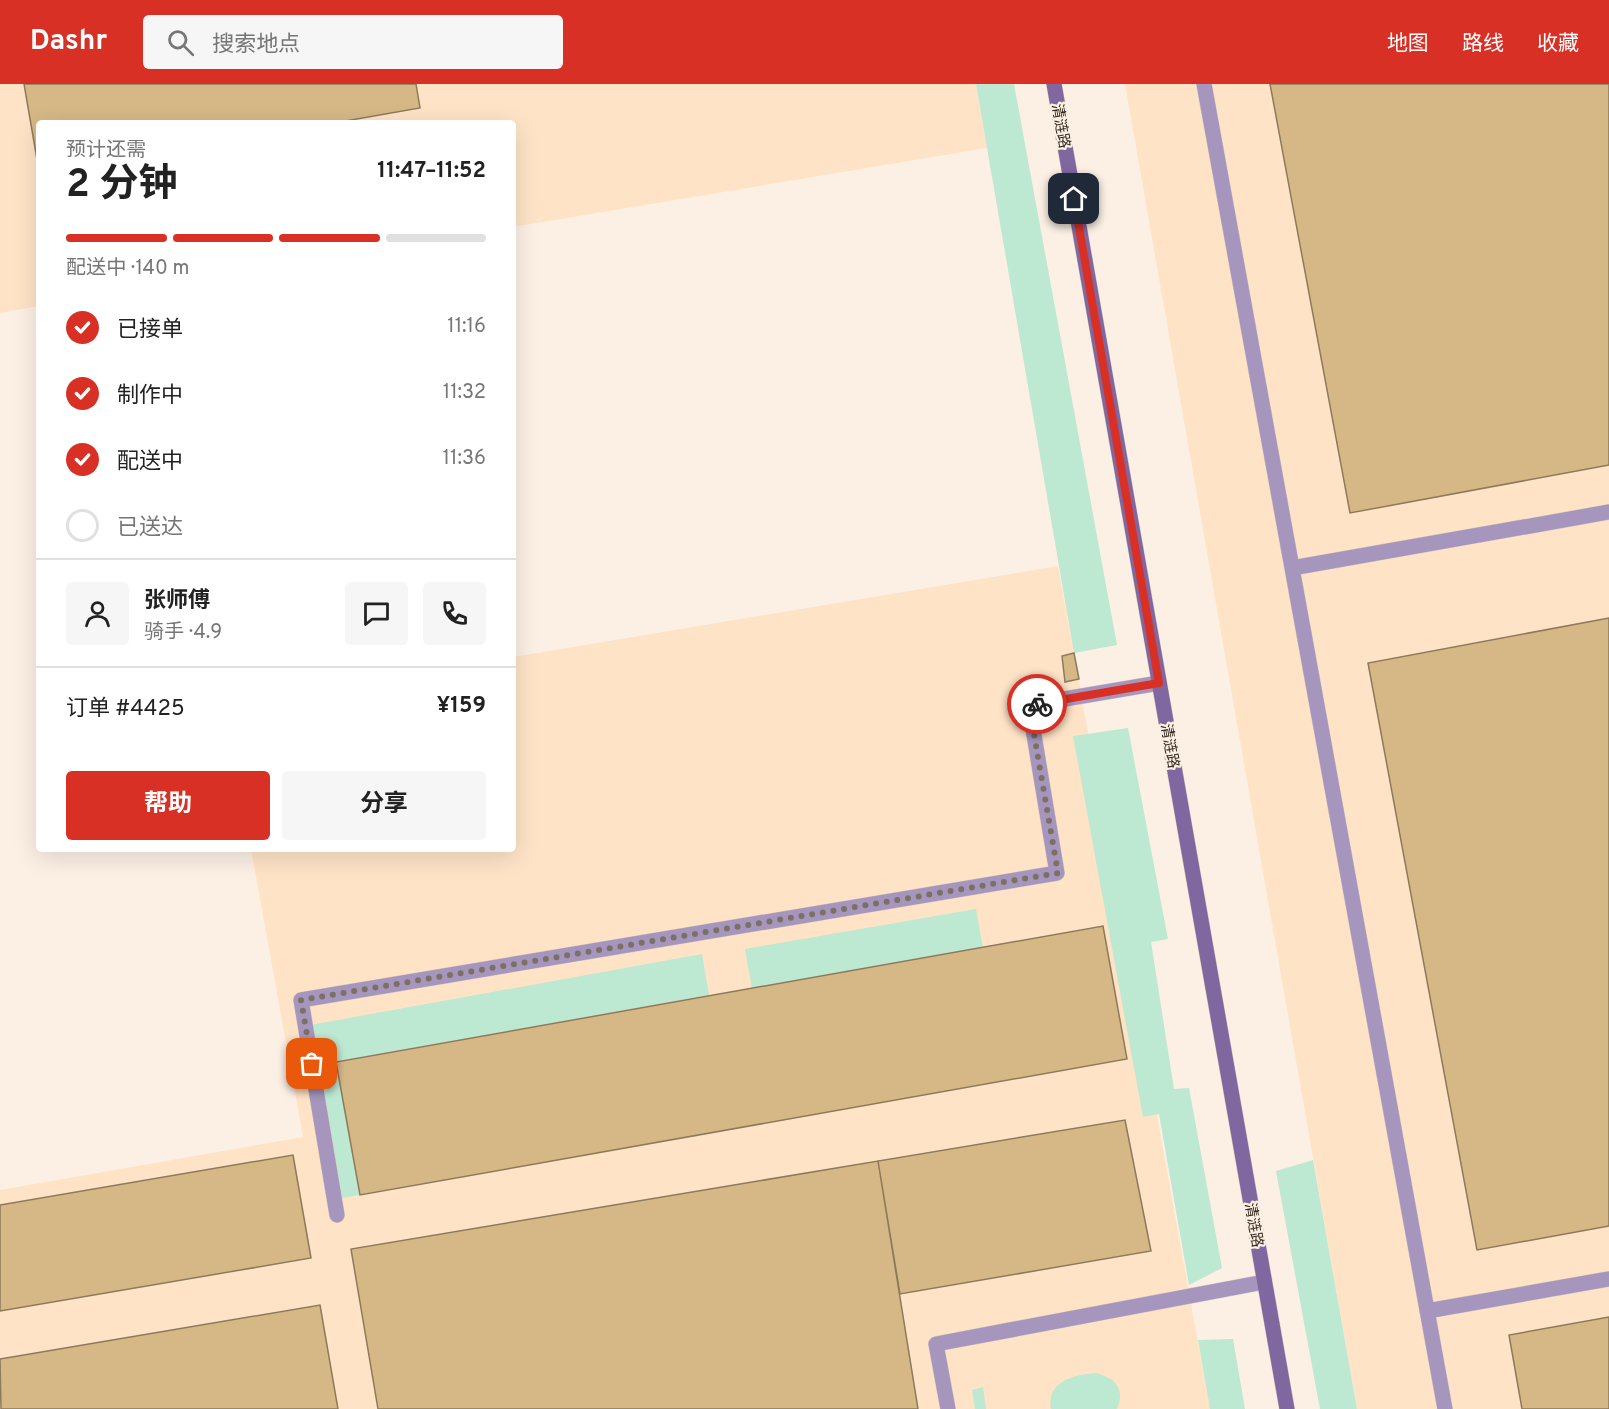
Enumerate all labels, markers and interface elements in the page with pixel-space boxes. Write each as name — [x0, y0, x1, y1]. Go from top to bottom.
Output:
search box — [143, 15, 563, 69]
text: Dashr — [30, 24, 107, 60]
icon: search — [164, 26, 197, 59]
text: 地图 — [1387, 31, 1429, 58]
text: 路线 — [1462, 31, 1504, 58]
text: 收藏 — [1537, 31, 1579, 58]
text: 搜索地点 — [212, 32, 300, 59]
street label: 清涟路 — [1046, 102, 1073, 150]
text: 预计还需 — [66, 138, 146, 164]
text: 11:47–11:52 — [377, 158, 486, 185]
text: 2 分钟 — [66, 162, 178, 211]
pin — [1048, 173, 1099, 224]
icon: home — [1057, 182, 1090, 215]
text: 配送中 · 140 m — [66, 256, 189, 282]
icon: check — [66, 311, 99, 344]
text: 11:16 — [447, 314, 486, 340]
text: 已接单 — [117, 317, 183, 344]
icon: check — [66, 377, 99, 410]
text: 11:32 — [443, 380, 486, 406]
text: 制作中 — [117, 383, 183, 410]
icon: check — [66, 443, 99, 476]
text: 11:36 — [443, 446, 486, 472]
text: 配送中 — [117, 449, 183, 476]
text: 已送达 — [117, 515, 183, 542]
button: person — [66, 582, 129, 645]
button: chat — [345, 582, 408, 645]
button: phone — [423, 582, 486, 645]
text: 张师傅 — [144, 588, 210, 615]
text: 骑手 · 4.9 — [144, 620, 222, 646]
courier — [1007, 674, 1067, 734]
icon: bike — [1021, 688, 1054, 721]
text: ¥159 — [437, 693, 486, 720]
text: 订单 #4425 — [66, 696, 185, 723]
street label: 清涟路 — [1155, 722, 1182, 770]
button: 帮助 — [66, 771, 270, 840]
button: 分享 — [282, 771, 486, 840]
pin — [286, 1038, 337, 1089]
icon: bag — [295, 1047, 328, 1080]
street label: 清涟路 — [1239, 1201, 1266, 1249]

